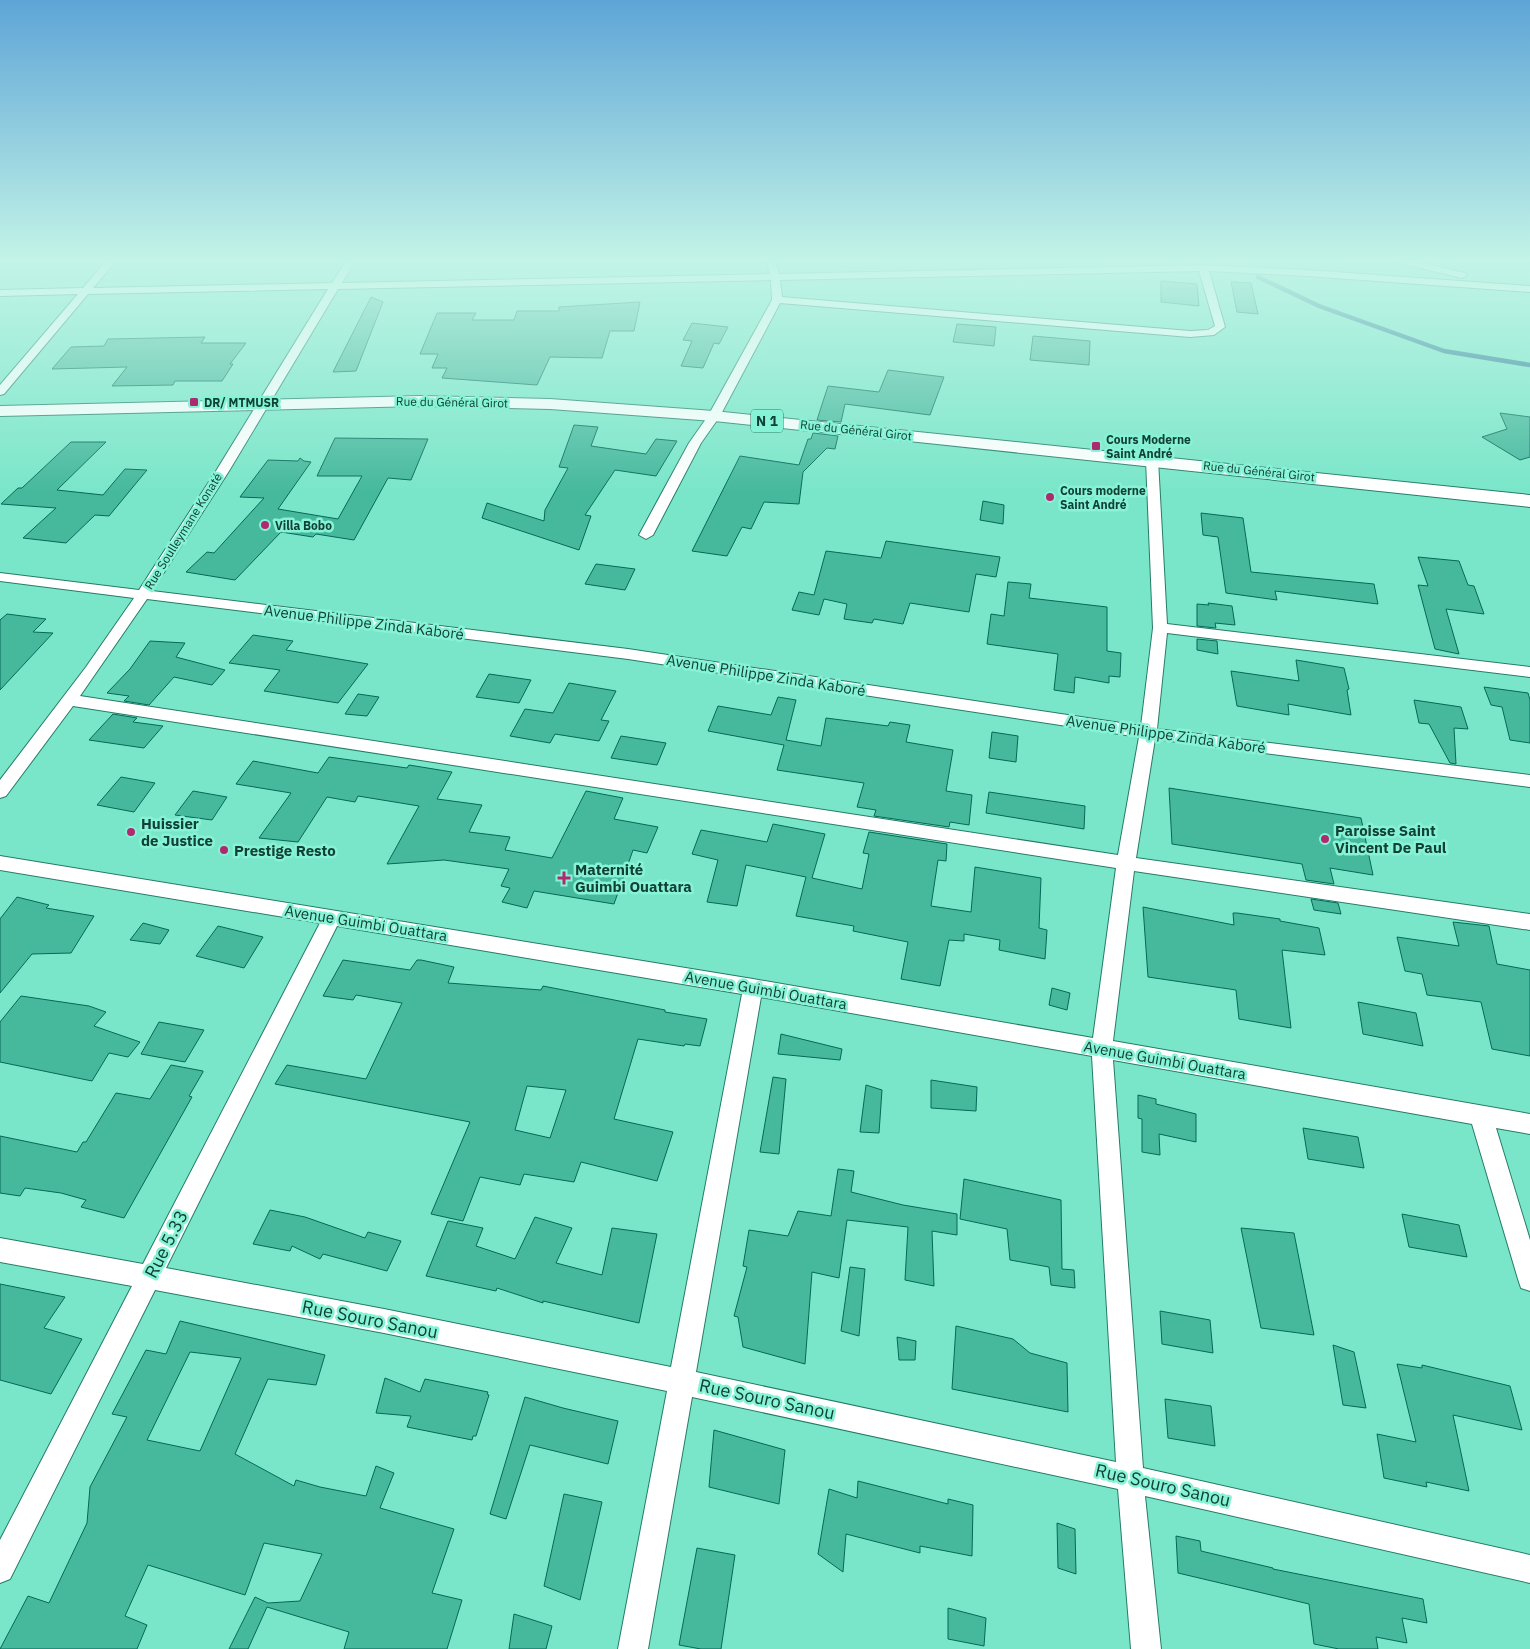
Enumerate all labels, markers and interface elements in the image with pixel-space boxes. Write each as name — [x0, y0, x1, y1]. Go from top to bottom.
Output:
street label: Rue du Général Girot — [396, 394, 508, 410]
place label: DR/ MTMUSR — [204, 395, 279, 410]
marker: DR/ MTMUSR — [188, 396, 200, 408]
road number: N 1 — [751, 410, 783, 432]
street label: Rue du Général Girot — [799, 417, 913, 443]
place label: Cours Moderne Saint André — [1106, 432, 1191, 461]
marker: Cours Moderne Saint André — [1090, 440, 1102, 452]
street label: Rue du Général Girot — [1202, 458, 1316, 484]
street label: Rue Soulleymane Konaté — [141, 470, 225, 592]
place label: Cours moderne Saint André — [1060, 483, 1146, 512]
marker: Cours moderne Saint André — [1044, 491, 1056, 503]
place label: Villa Bobo — [275, 518, 332, 533]
marker: Villa Bobo — [259, 519, 271, 531]
street label: Avenue Philippe Zinda Kaboré — [263, 600, 465, 644]
street label: Avenue Philippe Zinda Kaboré — [665, 650, 867, 700]
street label: Avenue Philippe Zinda Kaboré — [1065, 711, 1267, 757]
place label: Huissier de Justice — [141, 814, 213, 850]
place label: Paroisse Saint Vincent De Paul — [1335, 821, 1447, 857]
marker: Huissier de Justice — [125, 826, 137, 838]
marker: Paroisse Saint Vincent De Paul — [1319, 833, 1331, 845]
place label: Prestige Resto — [234, 841, 336, 860]
marker: Prestige Resto — [218, 844, 230, 856]
place label: Maternité Guimbi Ouattara — [575, 860, 692, 896]
marker: Maternité Guimbi Ouattara — [557, 871, 571, 885]
street label: Avenue Guimbi Ouattara — [283, 901, 449, 945]
street label: Avenue Guimbi Ouattara — [683, 966, 849, 1014]
street label: Avenue Guimbi Ouattara — [1082, 1036, 1248, 1084]
street label: Rue 5.33 — [139, 1206, 193, 1282]
street label: Rue Souro Sanou — [300, 1295, 440, 1343]
street label: Rue Souro Sanou — [697, 1373, 837, 1425]
street label: Rue Souro Sanou — [1093, 1458, 1233, 1512]

